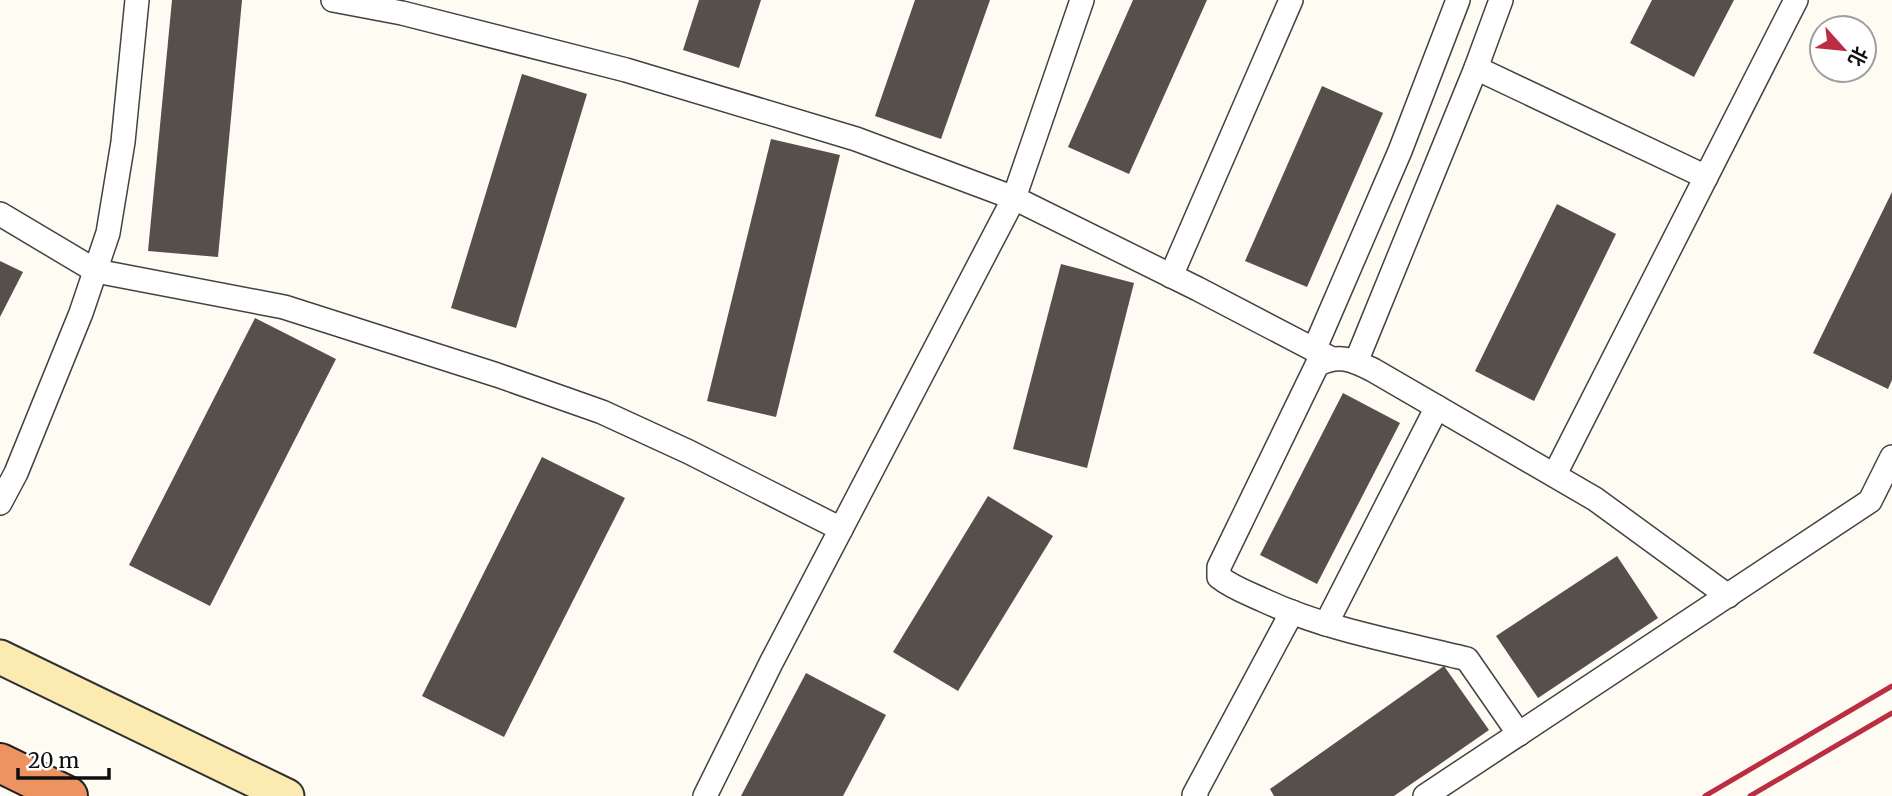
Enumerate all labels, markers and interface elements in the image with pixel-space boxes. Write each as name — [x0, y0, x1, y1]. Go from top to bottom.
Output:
north arrow — [1808, 14, 1878, 84]
text: 北 — [1843, 43, 1873, 71]
scale bar — [18, 736, 108, 780]
text: 20 m — [28, 747, 80, 774]

